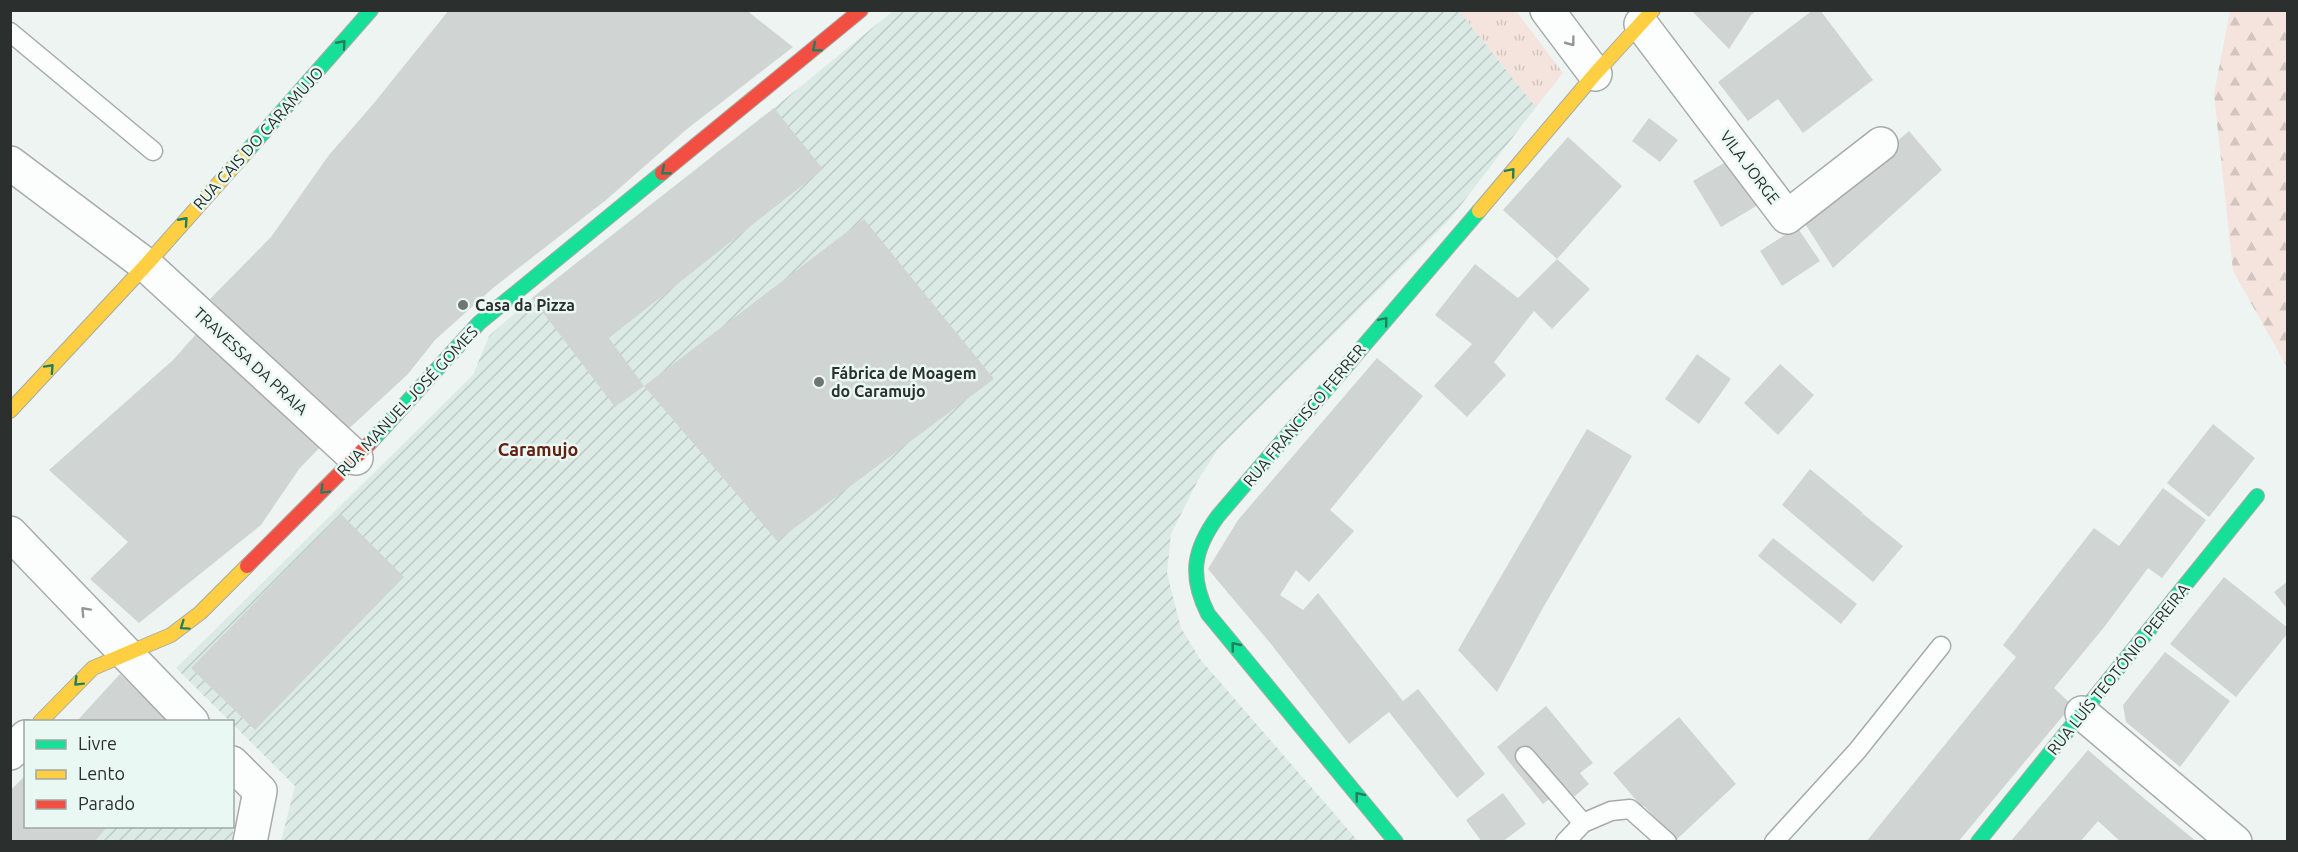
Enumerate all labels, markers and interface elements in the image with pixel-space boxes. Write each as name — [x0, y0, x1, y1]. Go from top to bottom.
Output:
one-way arrow — [1564, 35, 1575, 46]
one-way arrow — [335, 40, 346, 50]
one-way arrow — [812, 40, 823, 51]
street label: RUA CAIS DO CARAMUJO — [189, 63, 327, 213]
street label: VILA JORGE — [1717, 127, 1783, 207]
one-way arrow — [661, 164, 672, 175]
one-way arrow — [1504, 168, 1515, 179]
one-way arrow — [177, 217, 188, 228]
place label: Casa da Pizza — [475, 296, 575, 314]
marker: Casa da Pizza — [456, 298, 470, 312]
street label: TRAVESSA DA PRAIA — [190, 304, 312, 419]
one-way arrow — [1377, 317, 1388, 328]
street label: RUA MANUEL JOSÉ GOMES — [331, 321, 481, 480]
street label: RUA FRANCISCO FERRER — [1239, 340, 1369, 490]
one-way arrow — [43, 364, 54, 375]
place label: Fábrica de Moagem do Caramujo — [831, 364, 976, 400]
marker: Fábrica de Moagem do Caramujo — [812, 375, 826, 389]
district label: Caramujo — [498, 439, 578, 459]
one-way arrow — [320, 483, 330, 494]
street label: RUA LUÍS TEOTÓNIO PEREIRA — [2042, 578, 2193, 758]
one-way arrow — [81, 607, 92, 618]
one-way arrow — [179, 618, 190, 629]
one-way arrow — [1231, 642, 1242, 653]
one-way arrow — [75, 674, 86, 685]
legend — [24, 720, 234, 828]
text: Livre — [78, 733, 117, 753]
text: Lento — [78, 763, 125, 783]
one-way arrow — [1355, 792, 1366, 803]
text: Parado — [78, 793, 135, 813]

